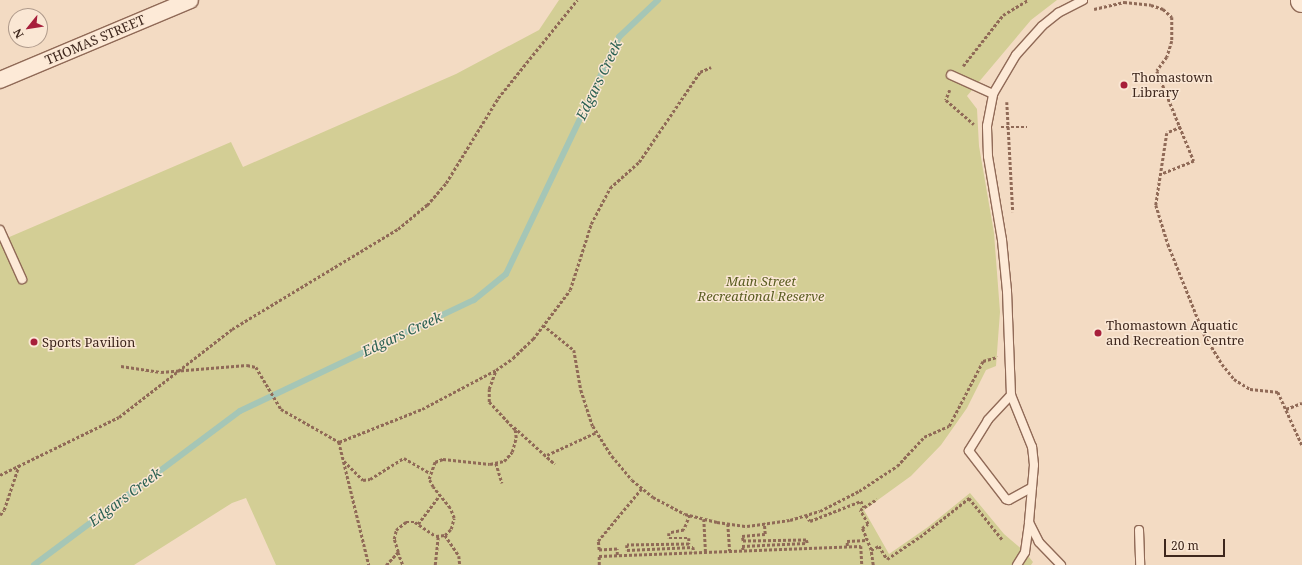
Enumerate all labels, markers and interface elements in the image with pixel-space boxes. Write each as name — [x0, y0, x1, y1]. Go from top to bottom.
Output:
north arrow — [8, 8, 48, 48]
street label: THOMAS STREET — [43, 12, 147, 68]
text: N — [9, 26, 27, 41]
water label: Edgars Creek — [573, 38, 625, 122]
place label: Thomastown Library — [1132, 70, 1213, 101]
marker: Thomastown Library — [1119, 80, 1129, 90]
park label: Main Street Recreational Reserve — [698, 274, 824, 305]
water label: Edgars Creek — [359, 308, 445, 360]
place label: Thomastown Aquatic and Recreation Centre — [1106, 318, 1244, 349]
marker: Thomastown Aquatic and Recreation Centre — [1093, 328, 1103, 338]
place label: Sports Pavilion — [42, 334, 135, 350]
marker: Sports Pavilion — [29, 337, 39, 347]
water label: Edgars Creek — [86, 464, 164, 530]
scale bar — [1166, 531, 1227, 557]
text: 20 m — [1171, 537, 1199, 554]

